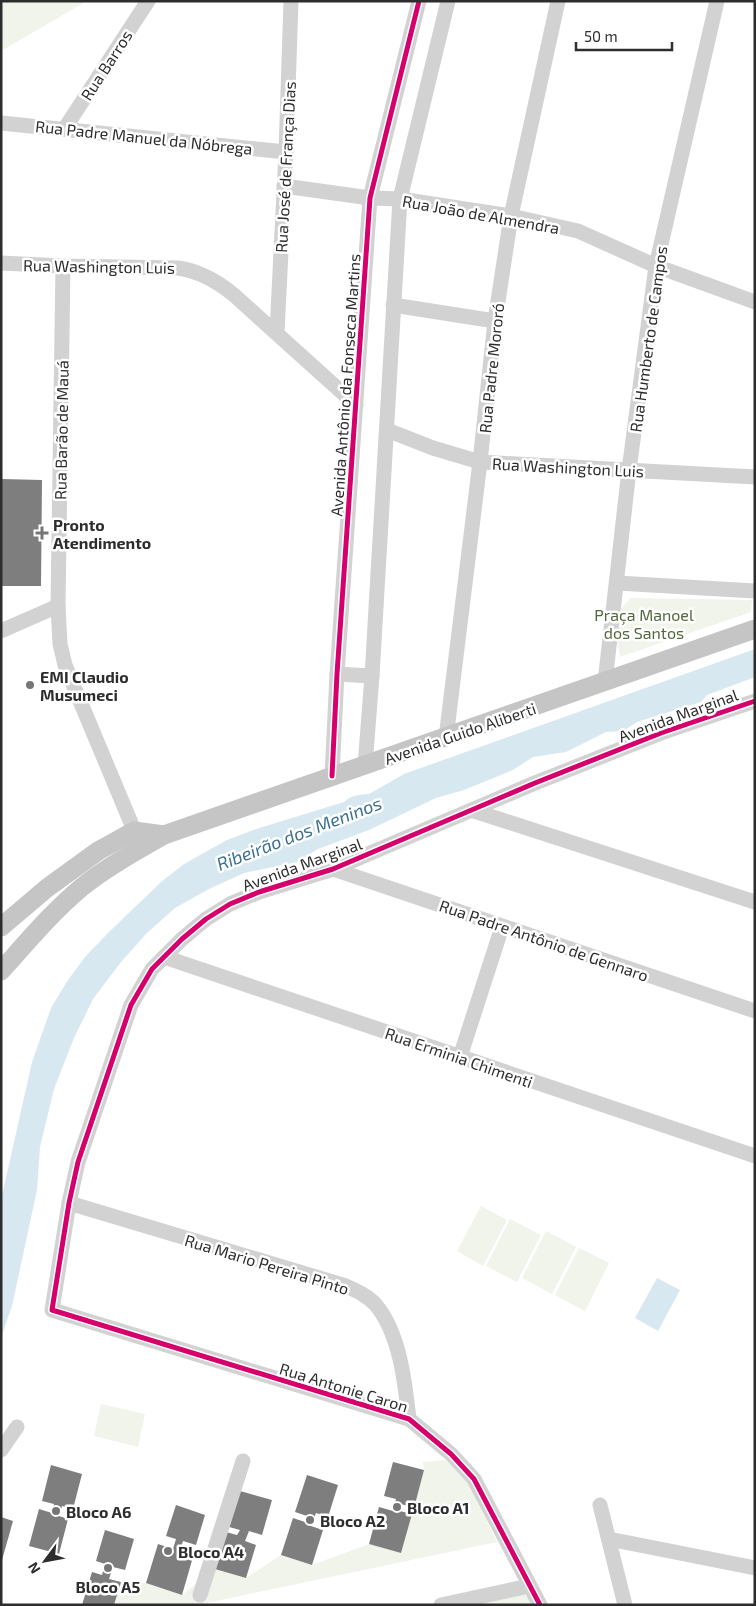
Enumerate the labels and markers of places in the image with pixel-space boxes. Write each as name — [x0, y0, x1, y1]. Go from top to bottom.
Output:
place label: Pronto Atendimento — [53, 515, 151, 552]
marker: Pronto Atendimento — [35, 526, 49, 540]
place label: EMI Claudio Musumeci — [40, 667, 129, 704]
marker: EMI Claudio Musumeci — [24, 679, 36, 691]
place label: Bloco A1 — [407, 1498, 469, 1517]
marker: Bloco A1 — [391, 1501, 403, 1513]
place label: Bloco A6 — [66, 1502, 131, 1521]
marker: Bloco A6 — [50, 1505, 62, 1517]
place label: Bloco A2 — [320, 1511, 385, 1530]
marker: Bloco A2 — [304, 1514, 316, 1526]
place label: Bloco A4 — [178, 1542, 244, 1561]
marker: Bloco A4 — [162, 1545, 174, 1557]
marker: Bloco A5 — [102, 1562, 114, 1574]
place label: Bloco A5 — [76, 1577, 141, 1596]

